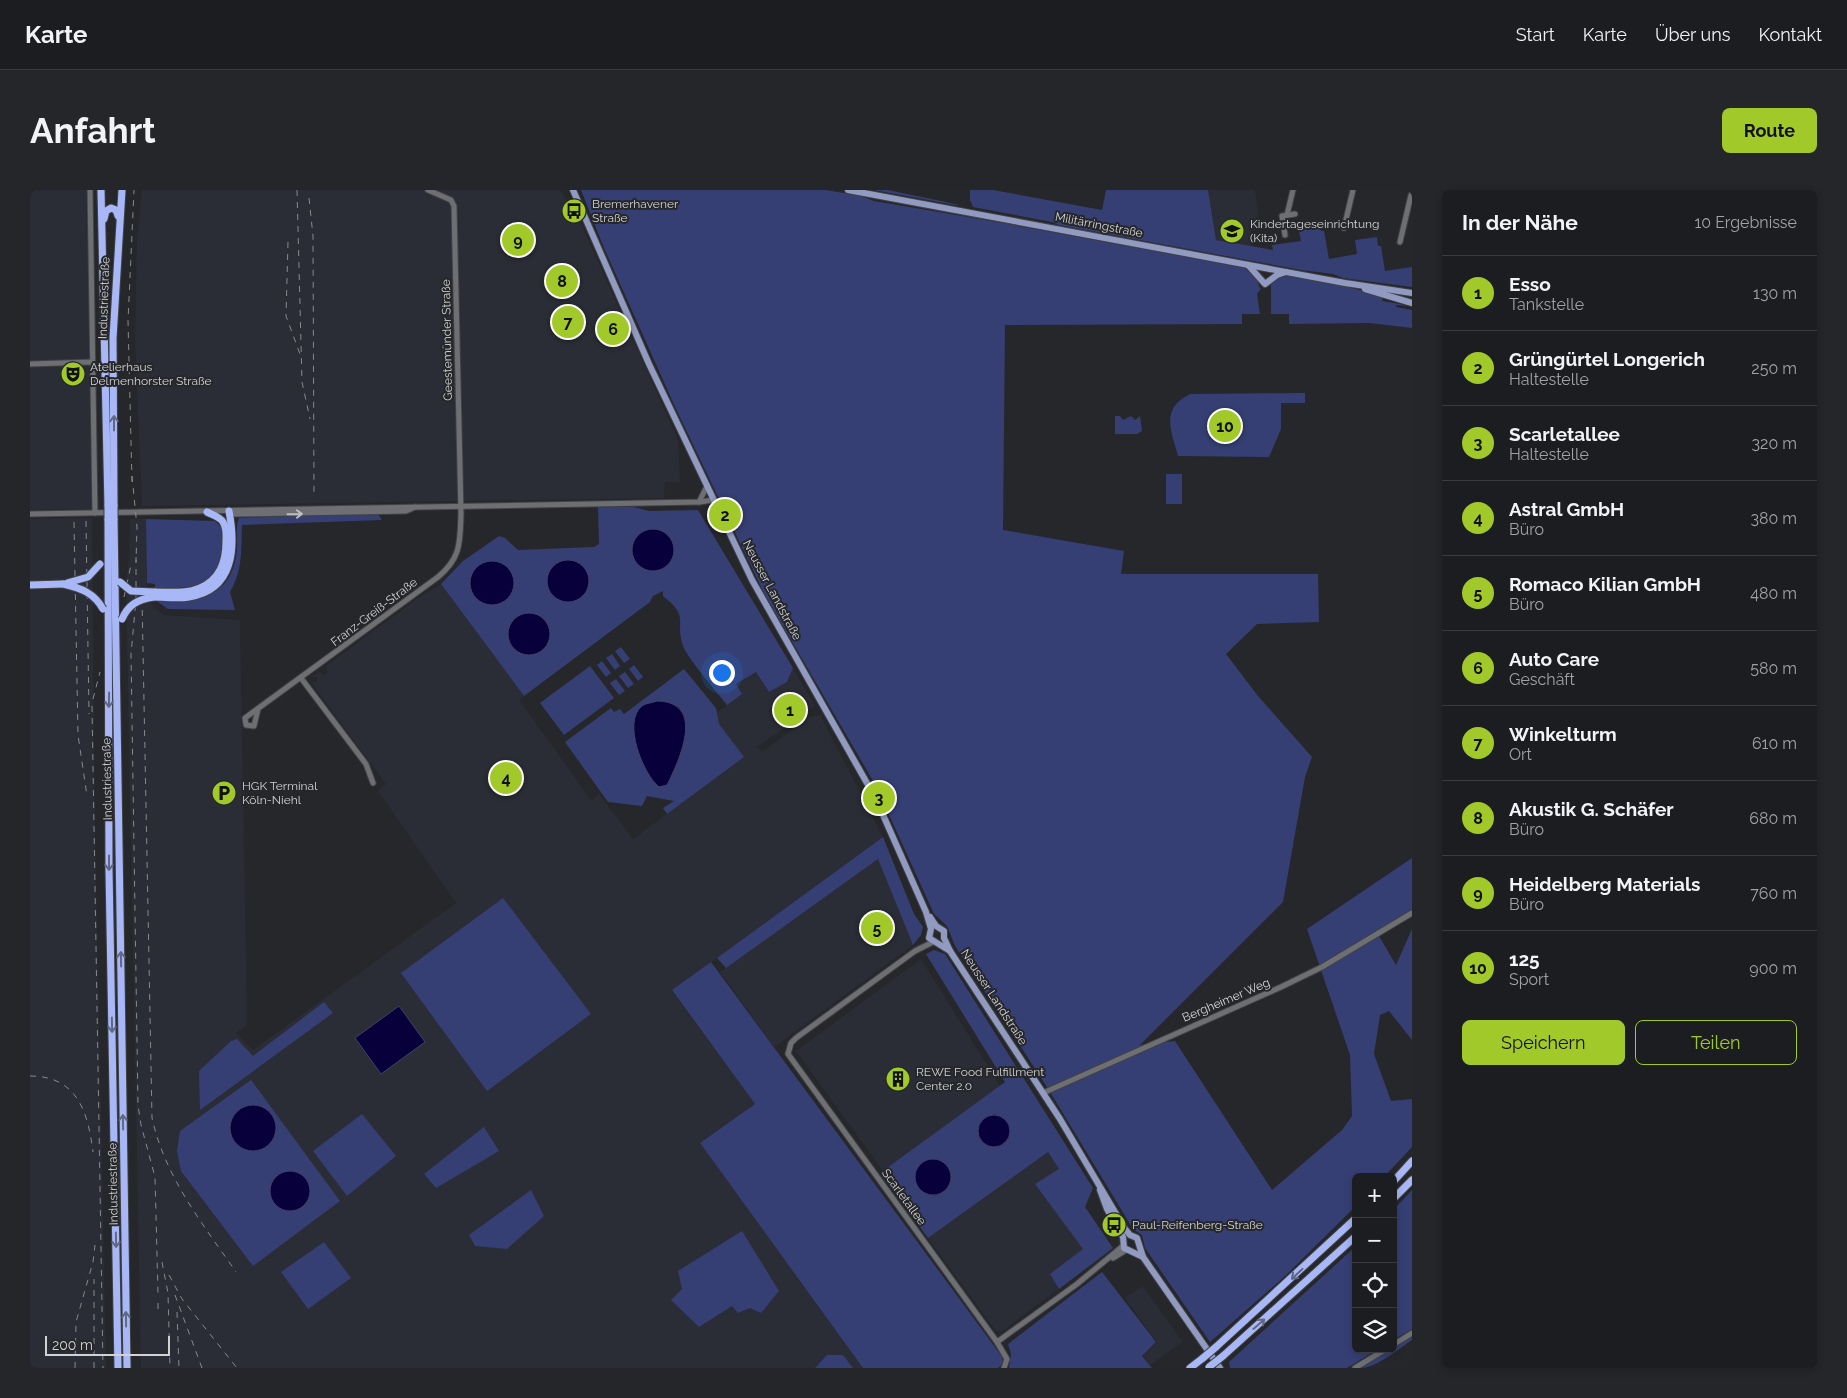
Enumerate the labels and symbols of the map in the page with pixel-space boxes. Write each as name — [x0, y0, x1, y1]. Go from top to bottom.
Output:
place label: Bremerhavener Straße — [592, 197, 679, 225]
bus stop icon: Bremerhavener Straße — [561, 198, 587, 224]
street label: Militärringstraße — [1054, 210, 1144, 240]
place label: Kindertageseinrichtung (Kita) — [1250, 217, 1379, 245]
school or university icon: Kindertageseinrichtung (Kita) — [1219, 218, 1245, 244]
pin: 9 — [502, 221, 534, 259]
street label: Industriestraße — [96, 257, 112, 339]
pin: 8 — [546, 262, 578, 300]
street label: Geestemünder Straße — [439, 279, 455, 401]
pin: 7 — [552, 303, 584, 341]
pin: 6 — [597, 310, 629, 348]
place label: Atelierhaus Delmenhorster Straße — [90, 360, 212, 388]
theatre icon: Atelierhaus Delmenhorster Straße — [60, 361, 86, 387]
pin: 10 — [1209, 407, 1241, 445]
one-way arrow — [109, 415, 119, 431]
pin: 2 — [709, 496, 741, 534]
one-way arrow — [287, 510, 303, 519]
street label: Neusser Landstraße — [740, 538, 804, 642]
street label: Franz-Greiß-Straße — [328, 575, 420, 649]
your location — [709, 660, 735, 686]
pin: 1 — [774, 691, 806, 729]
one-way arrow — [104, 692, 114, 708]
street label: Industriestraße — [99, 738, 115, 820]
pin: 4 — [490, 759, 522, 797]
place label: HGK Terminal Köln-Niehl — [242, 779, 318, 807]
pin: 3 — [863, 779, 895, 817]
parking icon: HGK Terminal Köln-Niehl — [211, 780, 237, 806]
one-way arrow — [104, 854, 114, 870]
pin: 5 — [861, 909, 893, 947]
street label: Neusser Landstraße — [958, 947, 1030, 1047]
one-way arrow — [116, 952, 126, 968]
street label: Bergheimer Weg — [1180, 975, 1272, 1025]
one-way arrow — [107, 1016, 117, 1033]
place label: REWE Food Fulfillment Center 2.0 — [916, 1065, 1044, 1093]
building icon: REWE Food Fulfillment Center 2.0 — [885, 1066, 911, 1092]
one-way arrow — [118, 1114, 128, 1130]
street label: Industriestraße — [105, 1143, 121, 1225]
street label: Scarletallee — [879, 1166, 929, 1228]
bus stop icon: Paul-Reifenberg-Straße — [1101, 1212, 1127, 1238]
place label: Paul-Reifenberg-Straße — [1132, 1218, 1263, 1232]
one-way arrow — [111, 1232, 121, 1248]
one-way arrow — [1291, 1267, 1304, 1279]
one-way arrow — [121, 1312, 131, 1328]
one-way arrow — [1253, 1318, 1266, 1330]
scale bar — [45, 1333, 170, 1356]

